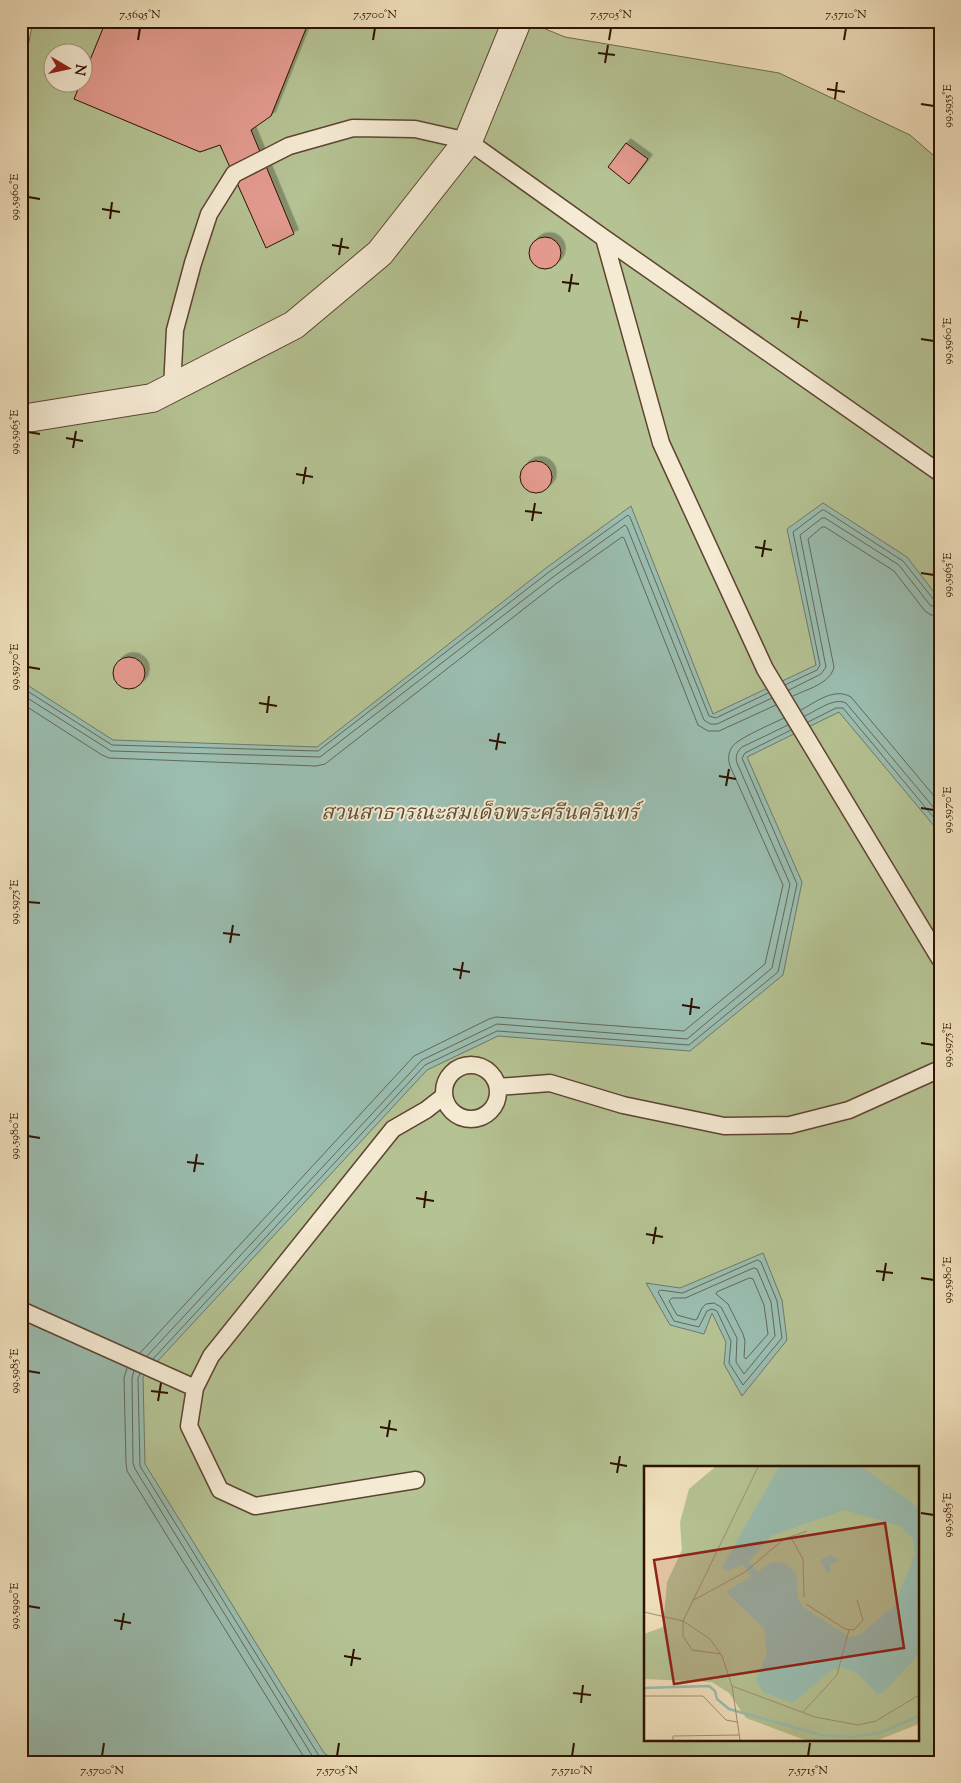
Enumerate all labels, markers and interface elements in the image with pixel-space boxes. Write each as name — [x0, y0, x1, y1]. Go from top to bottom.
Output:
text: 7.5695°N — [119, 6, 161, 24]
text: 7.5700°N — [353, 6, 397, 24]
text: 7.5705°N — [590, 6, 632, 24]
text: 7.5710°N — [825, 6, 867, 24]
north arrow — [42, 42, 92, 92]
text: N — [68, 63, 90, 77]
text: 99.5955°E — [939, 84, 957, 128]
text: 99.5960°E — [6, 173, 24, 221]
text: 99.5960°E — [939, 317, 957, 365]
text: 99.5965°E — [6, 409, 24, 455]
text: 99.5965°E — [939, 552, 957, 598]
text: 99.5970°E — [6, 643, 24, 690]
text: 99.5970°E — [939, 786, 957, 833]
park label: สวนสาธารณะสมเด็จพระศรีนครินทร์ — [321, 799, 644, 829]
text: 99.5975°E — [6, 879, 24, 925]
text: 99.5975°E — [939, 1022, 957, 1068]
text: 99.5980°E — [6, 1112, 24, 1160]
text: 99.5980°E — [939, 1256, 957, 1304]
text: 99.5985°E — [6, 1348, 24, 1394]
inset map — [644, 1466, 918, 1740]
text: 99.5985°E — [939, 1492, 957, 1538]
text: 99.5990°E — [6, 1582, 24, 1629]
text: 7.5700°N — [80, 1762, 124, 1780]
text: 7.5705°N — [316, 1762, 358, 1780]
text: 7.5710°N — [551, 1762, 593, 1780]
text: 7.5715°N — [788, 1762, 828, 1780]

